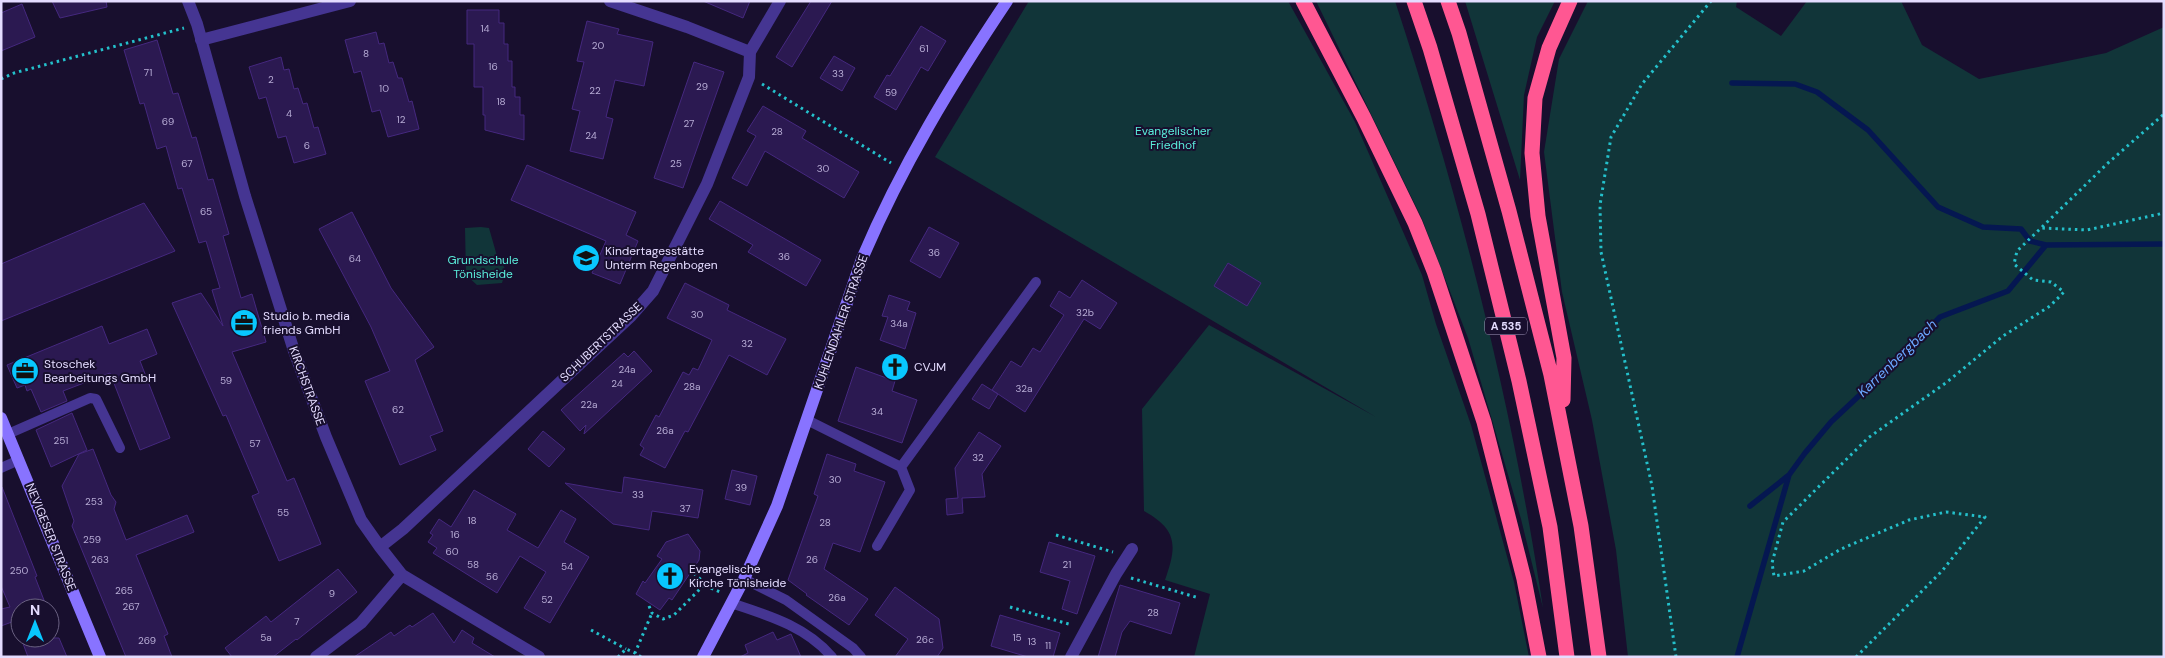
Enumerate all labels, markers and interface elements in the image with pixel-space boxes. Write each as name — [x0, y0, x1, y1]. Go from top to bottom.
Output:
house number: 14 — [480, 22, 490, 35]
house number: 20 — [592, 39, 604, 52]
house number: 61 — [919, 42, 929, 55]
house number: 8 — [363, 47, 369, 60]
house number: 16 — [488, 60, 498, 73]
house number: 71 — [144, 66, 152, 79]
house number: 33 — [832, 67, 844, 80]
house number: 2 — [268, 73, 274, 86]
house number: 29 — [696, 80, 708, 93]
house number: 10 — [379, 82, 389, 95]
house number: 22 — [589, 84, 601, 97]
house number: 59 — [885, 86, 897, 99]
house number: 18 — [496, 95, 506, 108]
house number: 4 — [286, 107, 292, 120]
house number: 12 — [397, 113, 406, 126]
house number: 69 — [162, 115, 174, 128]
house number: 27 — [684, 117, 694, 130]
park label: Evangelischer Friedhof — [1135, 123, 1212, 153]
house number: 28 — [771, 125, 783, 138]
house number: 24 — [585, 129, 597, 142]
house number: 6 — [304, 139, 310, 152]
house number: 67 — [181, 157, 193, 170]
house number: 25 — [670, 157, 682, 170]
house number: 30 — [817, 162, 830, 175]
house number: 65 — [200, 205, 212, 218]
school or university icon: Kindertagesstätte Unterm Regenbogen — [571, 243, 601, 273]
place label: Kindertagesstätte Unterm Regenbogen — [605, 243, 718, 273]
house number: 36 — [928, 246, 940, 259]
house number: 36 — [778, 250, 790, 263]
house number: 64 — [349, 252, 361, 265]
park label: Grundschule Tönisheide — [448, 252, 519, 282]
street label: KUHLENDAHLER STRASSE — [810, 253, 872, 391]
street label: SCHUBERTSTRASSE — [556, 298, 646, 385]
house number: 32b — [1076, 306, 1094, 319]
office icon: Studio b. media friends GmbH — [229, 308, 259, 338]
place label: Studio b. media friends GmbH — [263, 308, 350, 338]
house number: 30 — [691, 308, 704, 321]
water label: Karrenbergbach — [1853, 315, 1941, 401]
house number: 34a — [890, 317, 908, 330]
road number: A 535 — [1485, 318, 1527, 334]
house number: 32 — [741, 337, 753, 350]
street label: KIRCHSTRASSE — [285, 344, 329, 428]
church icon: CVJM — [880, 352, 910, 382]
office icon: Stoschek Bearbeitungs GmbH — [10, 356, 40, 386]
place label: Stoschek Bearbeitungs GmbH — [44, 356, 156, 386]
place label: CVJM — [914, 359, 946, 375]
house number: 24a — [618, 363, 636, 376]
house number: 59 — [220, 374, 232, 387]
house number: 24 — [611, 377, 623, 390]
house number: 28a — [683, 380, 701, 393]
house number: 32a — [1015, 382, 1033, 395]
house number: 22a — [581, 398, 597, 411]
house number: 62 — [392, 403, 404, 416]
house number: 34 — [871, 405, 883, 418]
house number: 26a — [656, 424, 674, 437]
house number: 251 — [54, 434, 68, 447]
house number: 57 — [249, 437, 261, 450]
house number: 32 — [972, 451, 984, 464]
house number: 30 — [829, 473, 842, 486]
street label: NEVIGESER STRASSE — [22, 481, 80, 594]
house number: 39 — [735, 481, 747, 494]
house number: 33 — [632, 488, 644, 501]
house number: 253 — [85, 495, 103, 508]
house number: 37 — [679, 502, 691, 515]
house number: 55 — [277, 506, 289, 519]
house number: 18 — [467, 514, 477, 527]
house number: 28 — [819, 516, 831, 529]
house number: 16 — [450, 528, 460, 541]
house number: 259 — [83, 533, 101, 546]
house number: 60 — [445, 545, 459, 558]
house number: 263 — [91, 553, 109, 566]
house number: 26 — [806, 553, 818, 566]
house number: 58 — [467, 558, 479, 571]
house number: 21 — [1063, 558, 1071, 571]
house number: 54 — [561, 560, 573, 573]
church icon: Evangelische Kirche Tönisheide — [655, 561, 685, 591]
place label: Evangelische Kirche Tönisheide — [689, 561, 787, 591]
house number: 250 — [10, 564, 29, 577]
house number: 56 — [486, 570, 498, 583]
house number: 265 — [115, 584, 133, 597]
house number: 9 — [329, 587, 335, 600]
house number: 26a — [828, 591, 846, 604]
house number: 52 — [541, 593, 553, 606]
north arrow — [10, 598, 60, 648]
house number: 267 — [122, 600, 140, 613]
text: N — [30, 601, 40, 619]
house number: 28 — [1147, 606, 1159, 619]
house number: 7 — [294, 615, 300, 628]
house number: 5a — [260, 631, 272, 644]
house number: 15 — [1012, 631, 1022, 644]
house number: 26c — [916, 633, 934, 646]
house number: 269 — [138, 634, 156, 647]
house number: 13 — [1027, 635, 1037, 648]
house number: 11 — [1045, 639, 1051, 652]

